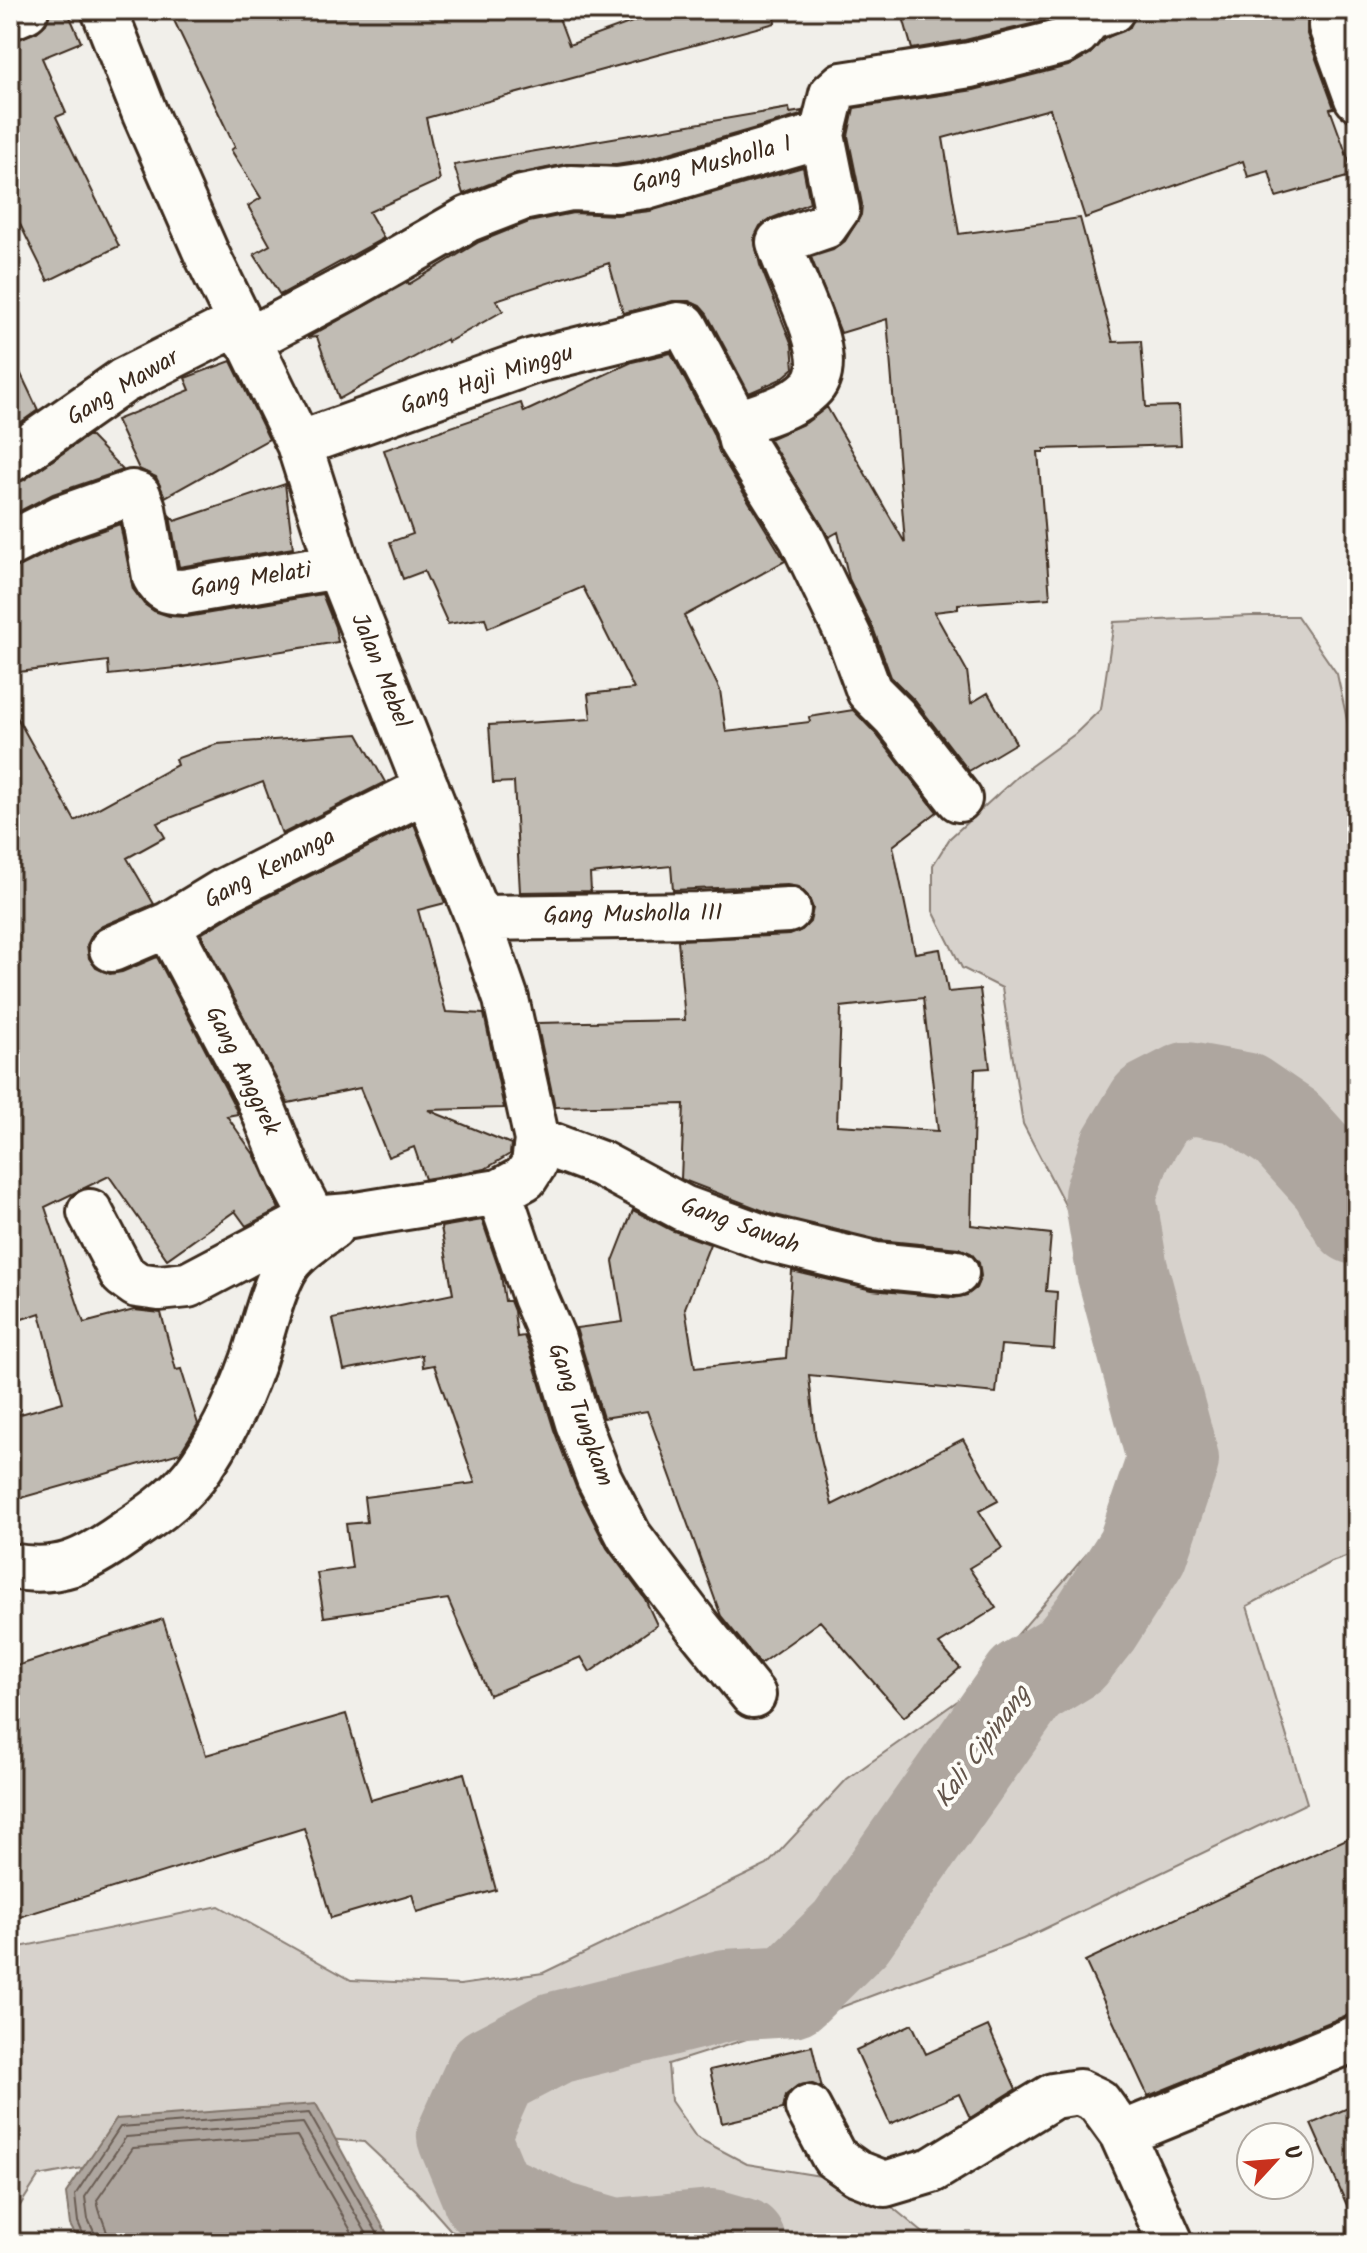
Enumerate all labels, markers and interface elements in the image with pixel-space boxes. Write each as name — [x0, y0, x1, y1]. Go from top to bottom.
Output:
street label: Gang Musholla I — [628, 125, 796, 205]
street label: Gang Haji Minggu — [395, 333, 579, 426]
street label: Gang Mawar — [59, 338, 188, 437]
street label: Gang Melati — [188, 551, 315, 609]
street label: Jalan Mebel — [339, 608, 421, 735]
street label: Gang Kenanga — [197, 818, 343, 920]
street label: Gang Musholla III — [543, 894, 723, 936]
street label: Gang Anggrek — [194, 1000, 291, 1143]
street label: Gang Sawah — [675, 1186, 805, 1266]
street label: Gang Tungkam — [536, 1338, 624, 1492]
water label: Kali Cipinang — [924, 1675, 1043, 1817]
north arrow — [1235, 2121, 1315, 2201]
text: U — [1272, 2140, 1309, 2167]

